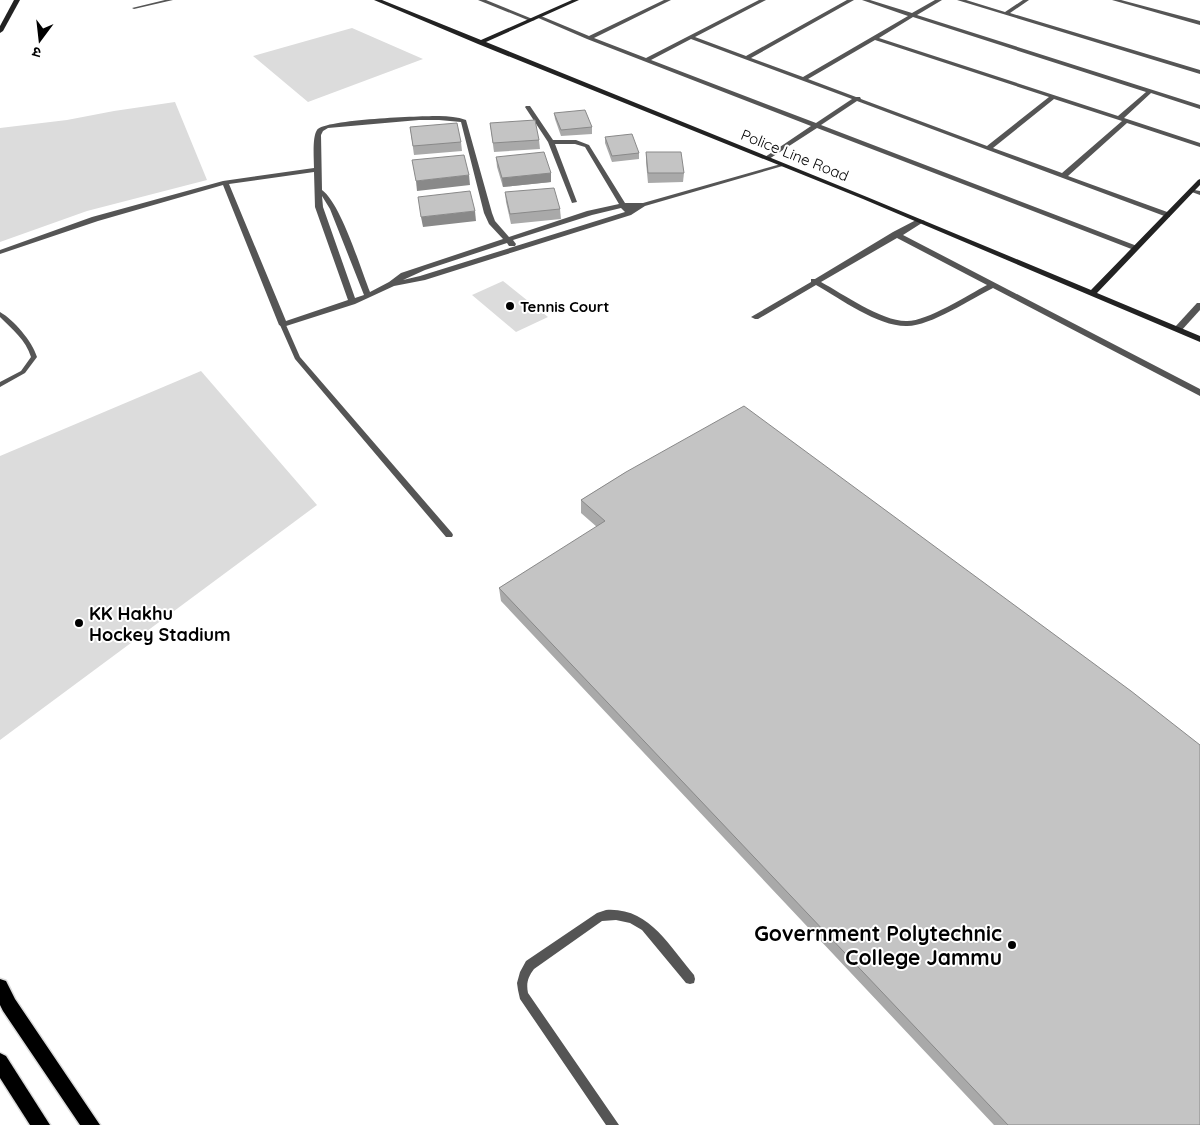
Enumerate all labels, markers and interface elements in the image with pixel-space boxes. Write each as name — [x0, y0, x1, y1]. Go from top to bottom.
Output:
north arrow — [15, 15, 65, 65]
text: उ — [30, 43, 43, 62]
street label: Police Line Road — [738, 125, 852, 185]
place label: Tennis Court — [520, 297, 610, 316]
marker: Tennis Court — [504, 300, 516, 312]
place label: KK Hakhu Hockey Stadium — [89, 602, 231, 646]
marker: KK Hakhu Hockey Stadium — [73, 617, 85, 629]
place label: Government Polytechnic College Jammu — [754, 920, 1002, 970]
marker: Government Polytechnic College Jammu — [1006, 939, 1018, 951]

